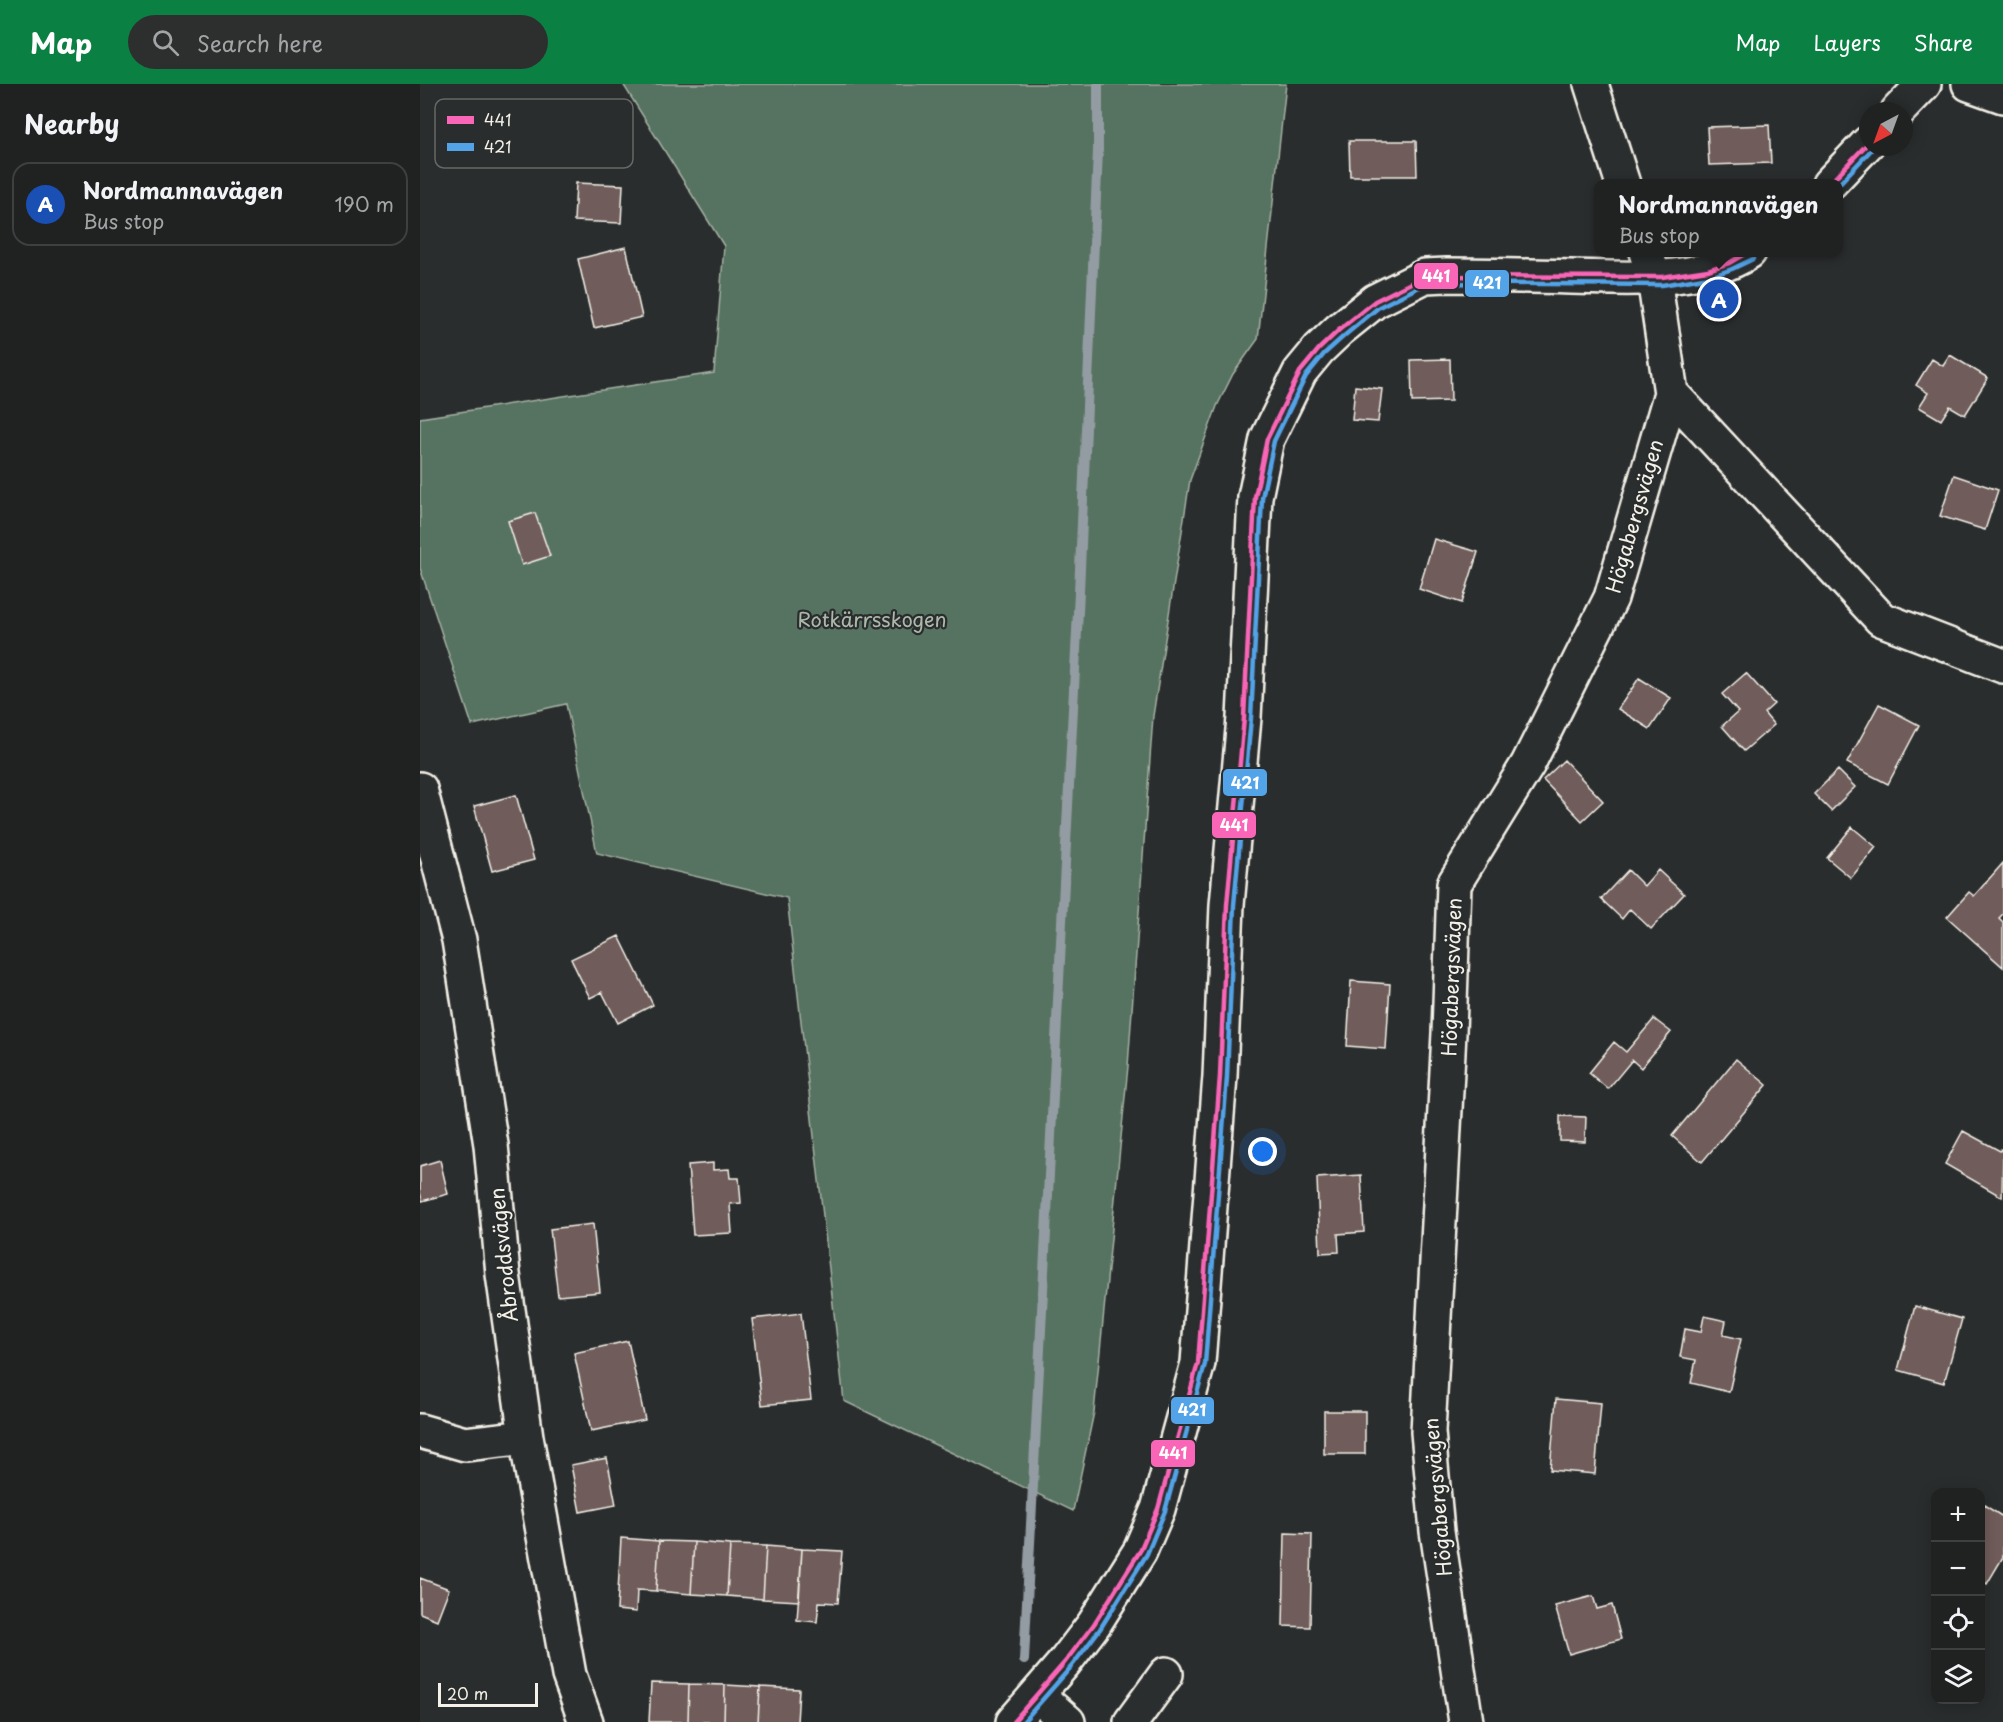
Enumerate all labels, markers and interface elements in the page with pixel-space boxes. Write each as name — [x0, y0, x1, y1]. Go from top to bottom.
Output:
search box — [128, 15, 548, 69]
text: Map — [30, 21, 92, 64]
icon: search — [149, 26, 182, 59]
text: Search here — [197, 26, 323, 59]
text: Map — [1736, 26, 1780, 58]
text: Layers — [1813, 26, 1881, 58]
text: Share — [1914, 26, 1973, 58]
legend — [435, 99, 633, 168]
north arrow — [1859, 102, 1913, 156]
text: Nearby — [24, 104, 119, 143]
text: 441 — [484, 107, 511, 131]
text: 421 — [484, 134, 511, 158]
text: Nordmannavägen — [83, 173, 283, 206]
popup — [1594, 179, 1843, 257]
text: Nordmannavägen — [1618, 187, 1819, 220]
text: A — [38, 189, 53, 219]
text: 190 m — [335, 189, 394, 219]
text: Bus stop — [83, 206, 164, 236]
text: Bus stop — [1618, 220, 1700, 250]
line badge: 441 — [1413, 262, 1459, 290]
text: 441 — [1422, 263, 1451, 287]
line badge: 421 — [1464, 269, 1510, 298]
text: 421 — [1473, 270, 1501, 294]
pin: A — [1700, 276, 1738, 322]
street label: Högabergsvägen — [1598, 436, 1670, 596]
park label: Rotkärrsskogen — [797, 604, 947, 634]
line badge: 421 — [1222, 768, 1268, 797]
text: 421 — [1231, 770, 1259, 794]
line badge: 441 — [1211, 811, 1257, 839]
text: 441 — [1220, 812, 1249, 836]
street label: Högabergsvägen — [1433, 897, 1469, 1057]
your location — [1248, 1137, 1277, 1166]
street label: Åbroddsvägen — [481, 1186, 525, 1324]
line badge: 421 — [1170, 1396, 1215, 1425]
text: 421 — [1178, 1397, 1206, 1421]
street label: Högabergsvägen — [1415, 1417, 1459, 1577]
line badge: 441 — [1150, 1439, 1196, 1468]
text: 441 — [1159, 1440, 1188, 1464]
map controls — [1931, 1488, 1985, 1704]
button: + — [1931, 1488, 1985, 1542]
button: − — [1931, 1542, 1985, 1596]
button: locate — [1931, 1596, 1985, 1650]
button: layers — [1931, 1650, 1985, 1704]
scale bar — [438, 1680, 538, 1708]
text: 20 m — [447, 1681, 488, 1705]

